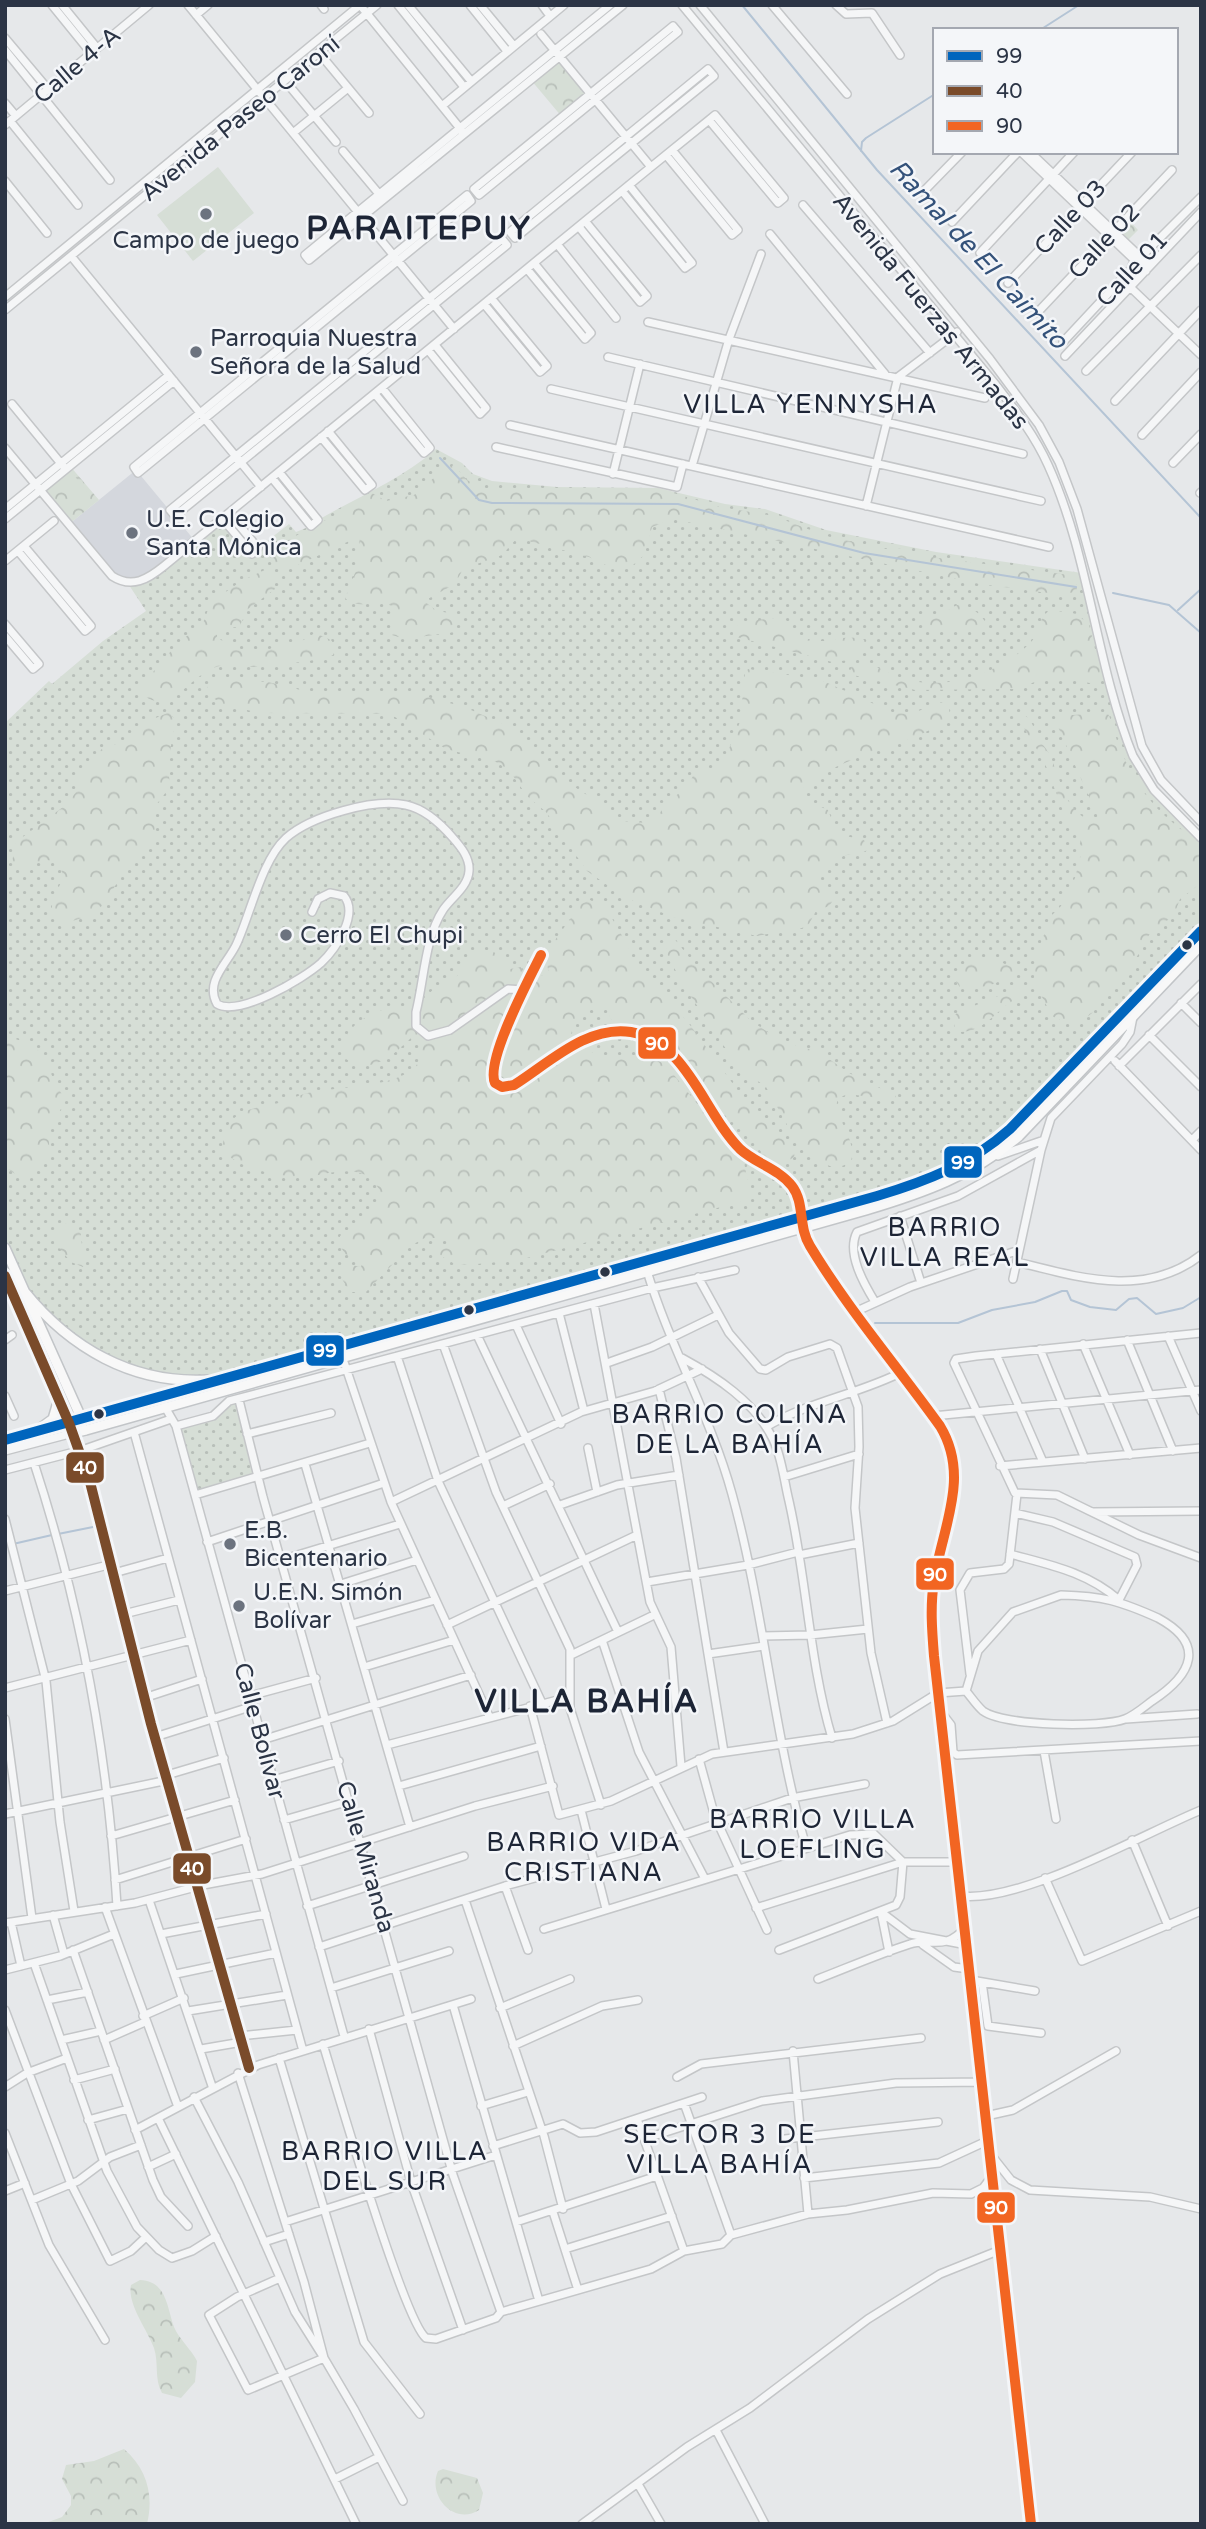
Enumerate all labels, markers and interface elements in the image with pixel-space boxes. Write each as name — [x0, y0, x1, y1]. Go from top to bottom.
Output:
street label: Calle 4-A — [28, 21, 127, 110]
legend — [933, 28, 1178, 154]
street label: Avenida Paseo Caroní — [135, 29, 346, 208]
text: 99 — [996, 44, 1022, 69]
text: 40 — [996, 79, 1022, 104]
text: 90 — [996, 114, 1022, 139]
water label: Ramal de El Caimito — [883, 153, 1075, 356]
street label: Calle 03 — [1028, 174, 1112, 261]
street label: Avenida Fuerzas Armadas — [826, 187, 1035, 435]
street label: Calle 02 — [1062, 198, 1146, 285]
marker: Campo de juego — [198, 206, 214, 222]
district label: PARAITEPUY — [306, 210, 532, 248]
place label: Campo de juego — [112, 226, 300, 255]
street label: Calle 01 — [1090, 226, 1174, 313]
place label: Parroquia Nuestra Señora de la Salud — [210, 324, 421, 381]
marker: Parroquia Nuestra Señora de la Salud — [188, 344, 204, 360]
district label: VILLA YENNYSHA — [683, 389, 939, 420]
place label: U.E. Colegio Santa Mónica — [146, 505, 302, 562]
marker: U.E. Colegio Santa Mónica — [124, 525, 140, 541]
place label: Cerro El Chupi — [300, 921, 463, 950]
marker: Cerro El Chupi — [278, 927, 294, 943]
unlabelled marker — [1180, 938, 1194, 952]
line badge: 90 — [637, 1026, 677, 1060]
text: 90 — [645, 1033, 669, 1055]
line badge: 99 — [943, 1145, 983, 1179]
text: 99 — [951, 1152, 975, 1174]
district label: BARRIO VILLA REAL — [860, 1212, 1030, 1273]
unlabelled marker — [598, 1265, 612, 1279]
unlabelled marker — [462, 1303, 476, 1317]
line badge: 99 — [305, 1334, 345, 1367]
text: 99 — [313, 1340, 337, 1362]
district label: BARRIO COLINA DE LA BAHÍA — [611, 1399, 849, 1460]
unlabelled marker — [92, 1407, 106, 1421]
line badge: 40 — [65, 1451, 105, 1484]
text: 40 — [73, 1457, 97, 1479]
place label: E.B. Bicentenario — [244, 1516, 387, 1573]
marker: E.B. Bicentenario — [222, 1536, 238, 1552]
line badge: 90 — [915, 1557, 955, 1591]
text: 90 — [923, 1564, 947, 1586]
place label: U.E.N. Simón Bolívar — [253, 1578, 403, 1635]
marker: U.E.N. Simón Bolívar — [231, 1598, 247, 1614]
street label: Calle Bolívar — [227, 1660, 292, 1803]
district label: VILLA BAHÍA — [475, 1681, 699, 1721]
street label: Calle Miranda — [330, 1778, 401, 1936]
district label: BARRIO VILLA LOEFLING — [709, 1804, 917, 1865]
district label: BARRIO VIDA CRISTIANA — [486, 1827, 682, 1888]
line badge: 40 — [172, 1852, 212, 1885]
text: 40 — [180, 1858, 204, 1880]
district label: SECTOR 3 DE VILLA BAHÍA — [623, 2119, 817, 2180]
district label: BARRIO VILLA DEL SUR — [281, 2136, 489, 2197]
line badge: 90 — [976, 2191, 1016, 2224]
text: 90 — [984, 2197, 1008, 2219]

